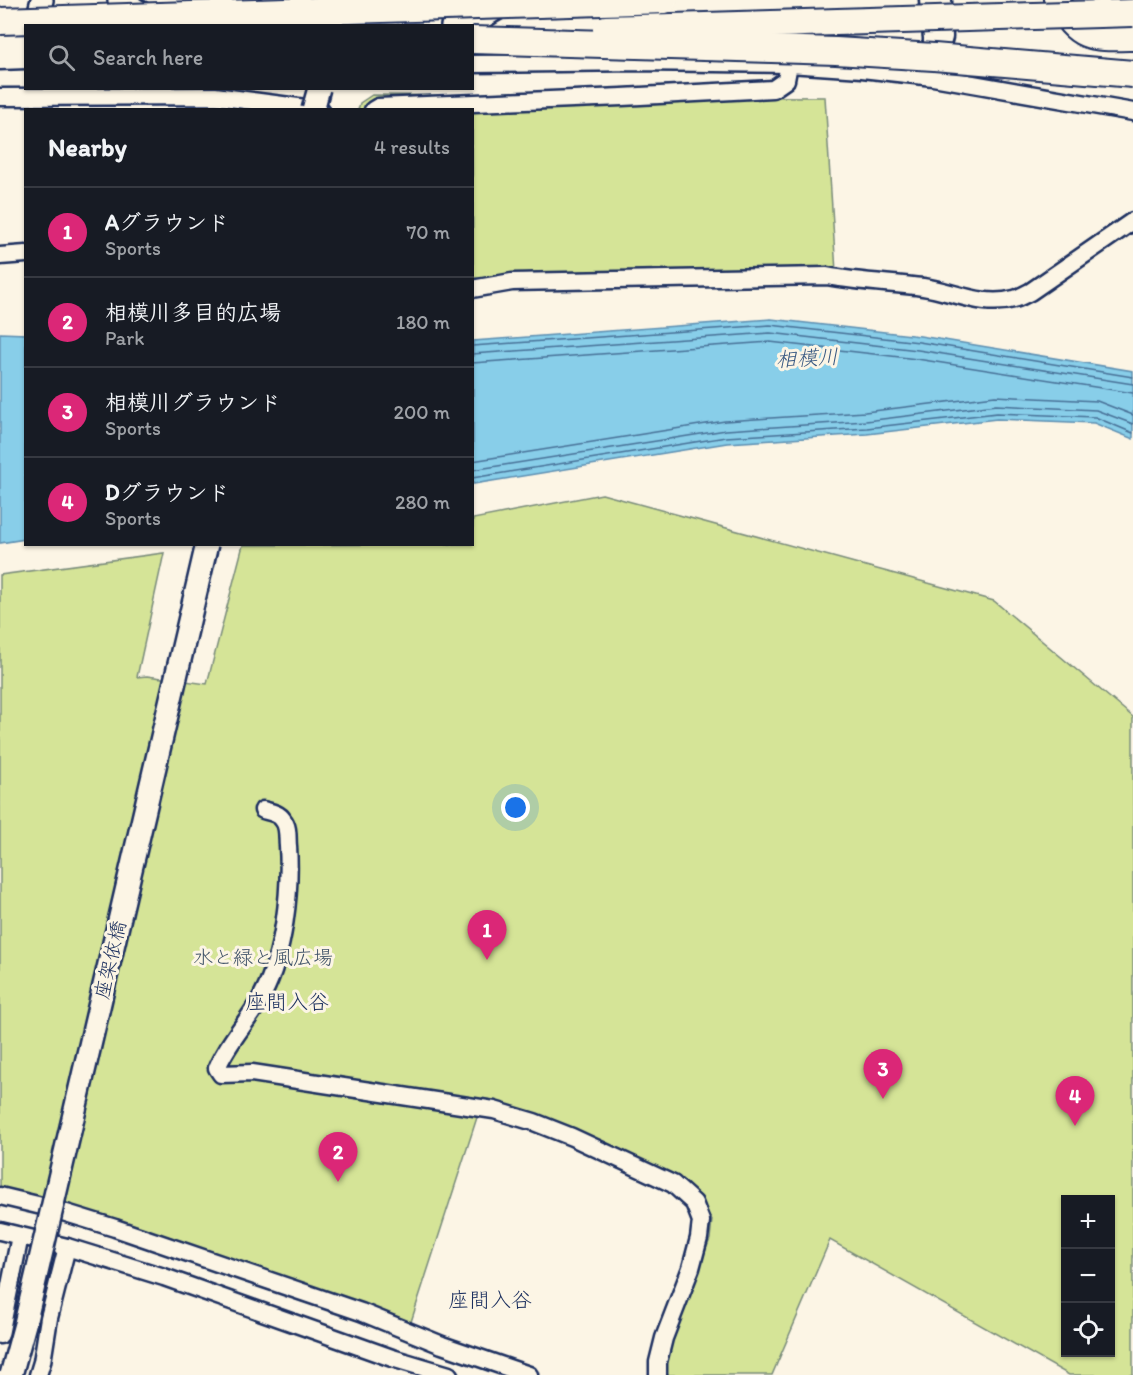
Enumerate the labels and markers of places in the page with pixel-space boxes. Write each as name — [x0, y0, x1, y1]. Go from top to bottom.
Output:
pin: 1 — [468, 910, 506, 960]
pin: 3 — [864, 1050, 902, 1099]
pin: 4 — [1056, 1076, 1094, 1126]
pin: 2 — [318, 1132, 358, 1182]

